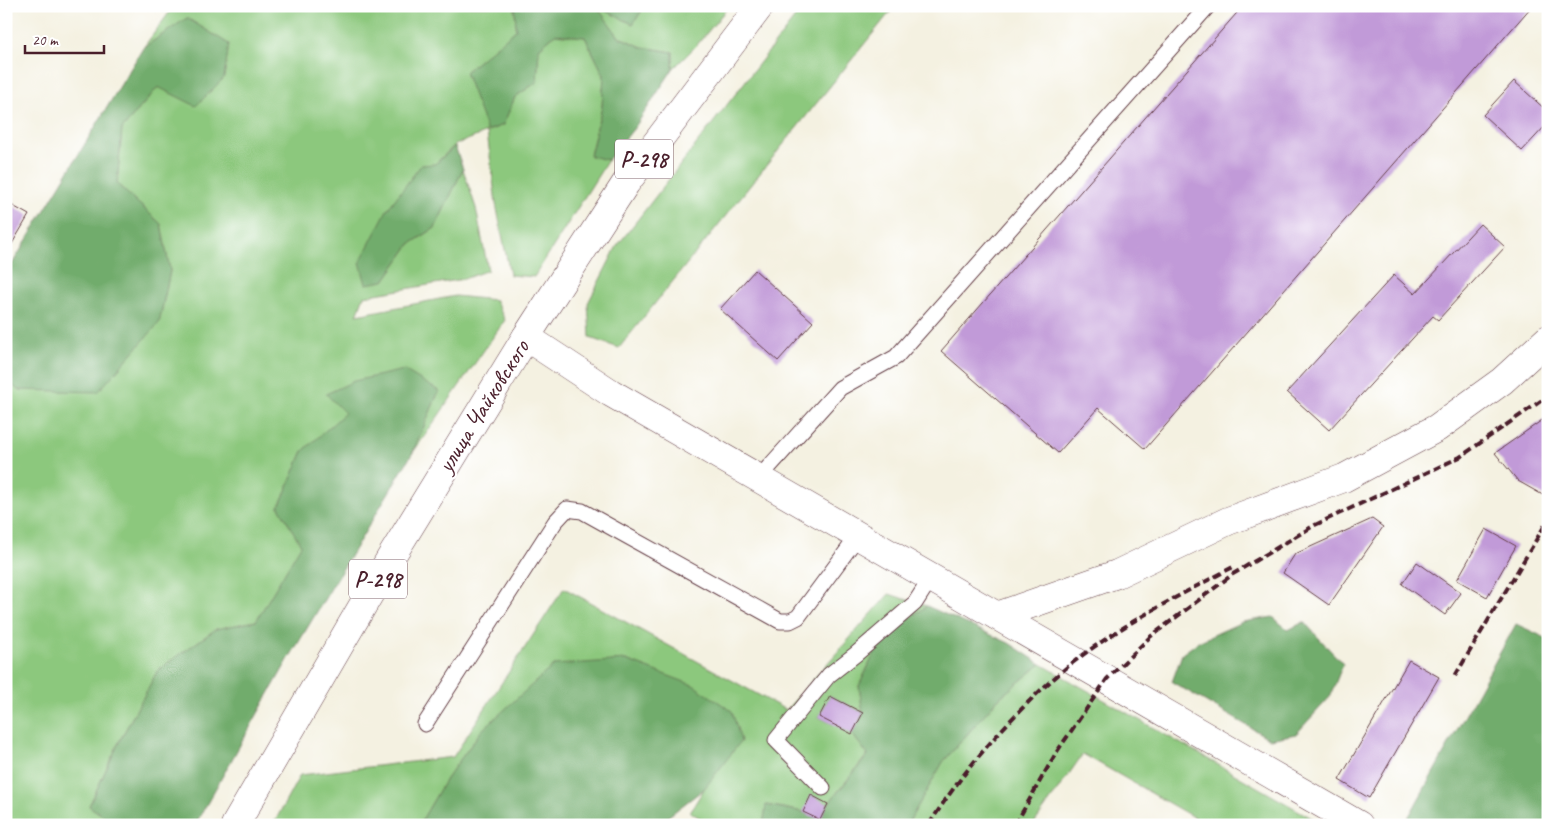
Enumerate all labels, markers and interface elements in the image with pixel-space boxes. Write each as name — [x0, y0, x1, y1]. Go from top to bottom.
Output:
scale bar — [25, 22, 104, 54]
text: 20 m — [32, 31, 59, 50]
road number: Р-298 — [615, 140, 673, 178]
street label: улица Чайковского — [429, 333, 536, 480]
road number: Р-298 — [349, 560, 407, 598]

